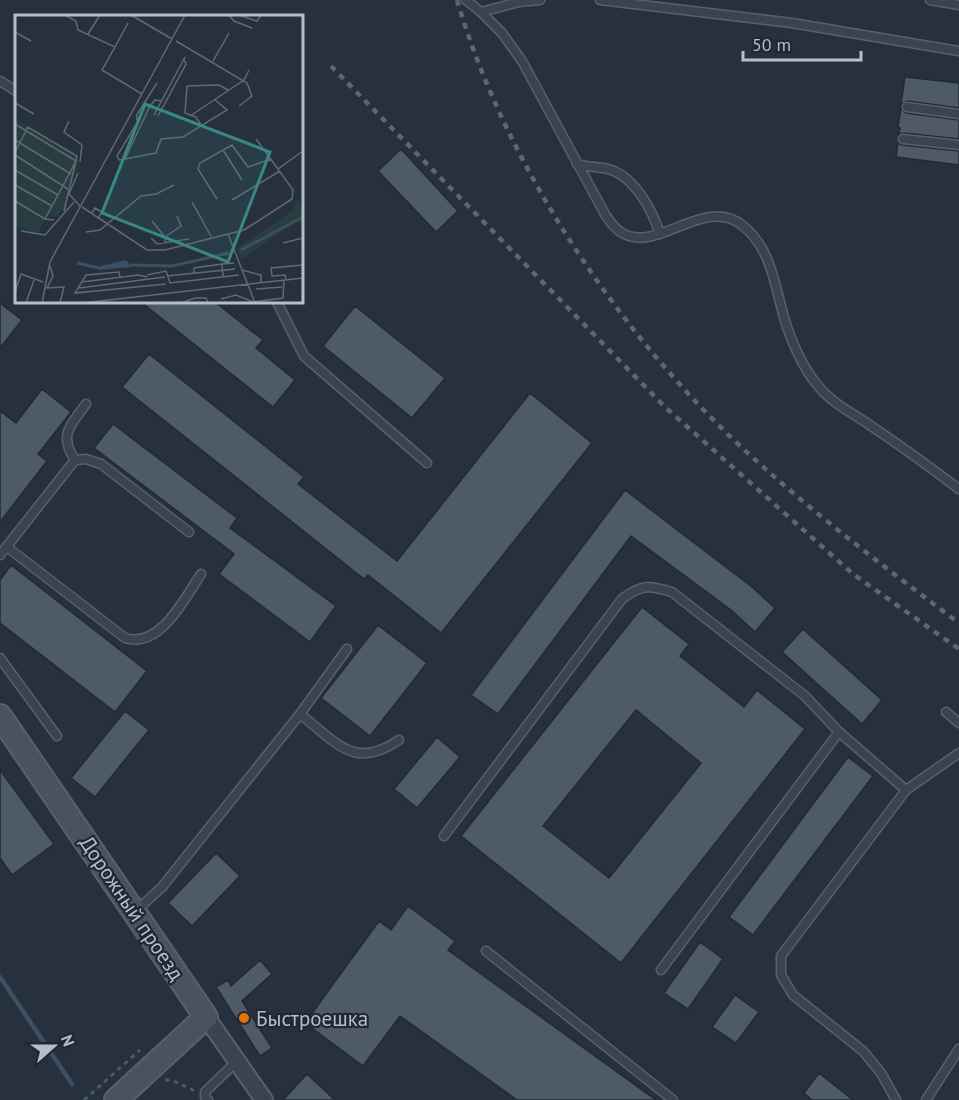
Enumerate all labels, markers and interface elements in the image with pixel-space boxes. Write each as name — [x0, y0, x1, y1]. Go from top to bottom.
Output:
inset map — [15, 15, 303, 303]
scale bar — [743, 24, 862, 62]
text: 50 m — [752, 33, 791, 56]
street label: Дорожный проезд — [74, 831, 190, 985]
place label: Быстроешка — [256, 1005, 368, 1032]
marker: Быстроешка — [237, 1011, 251, 1025]
north arrow — [24, 1016, 84, 1076]
text: N — [57, 1032, 79, 1049]

